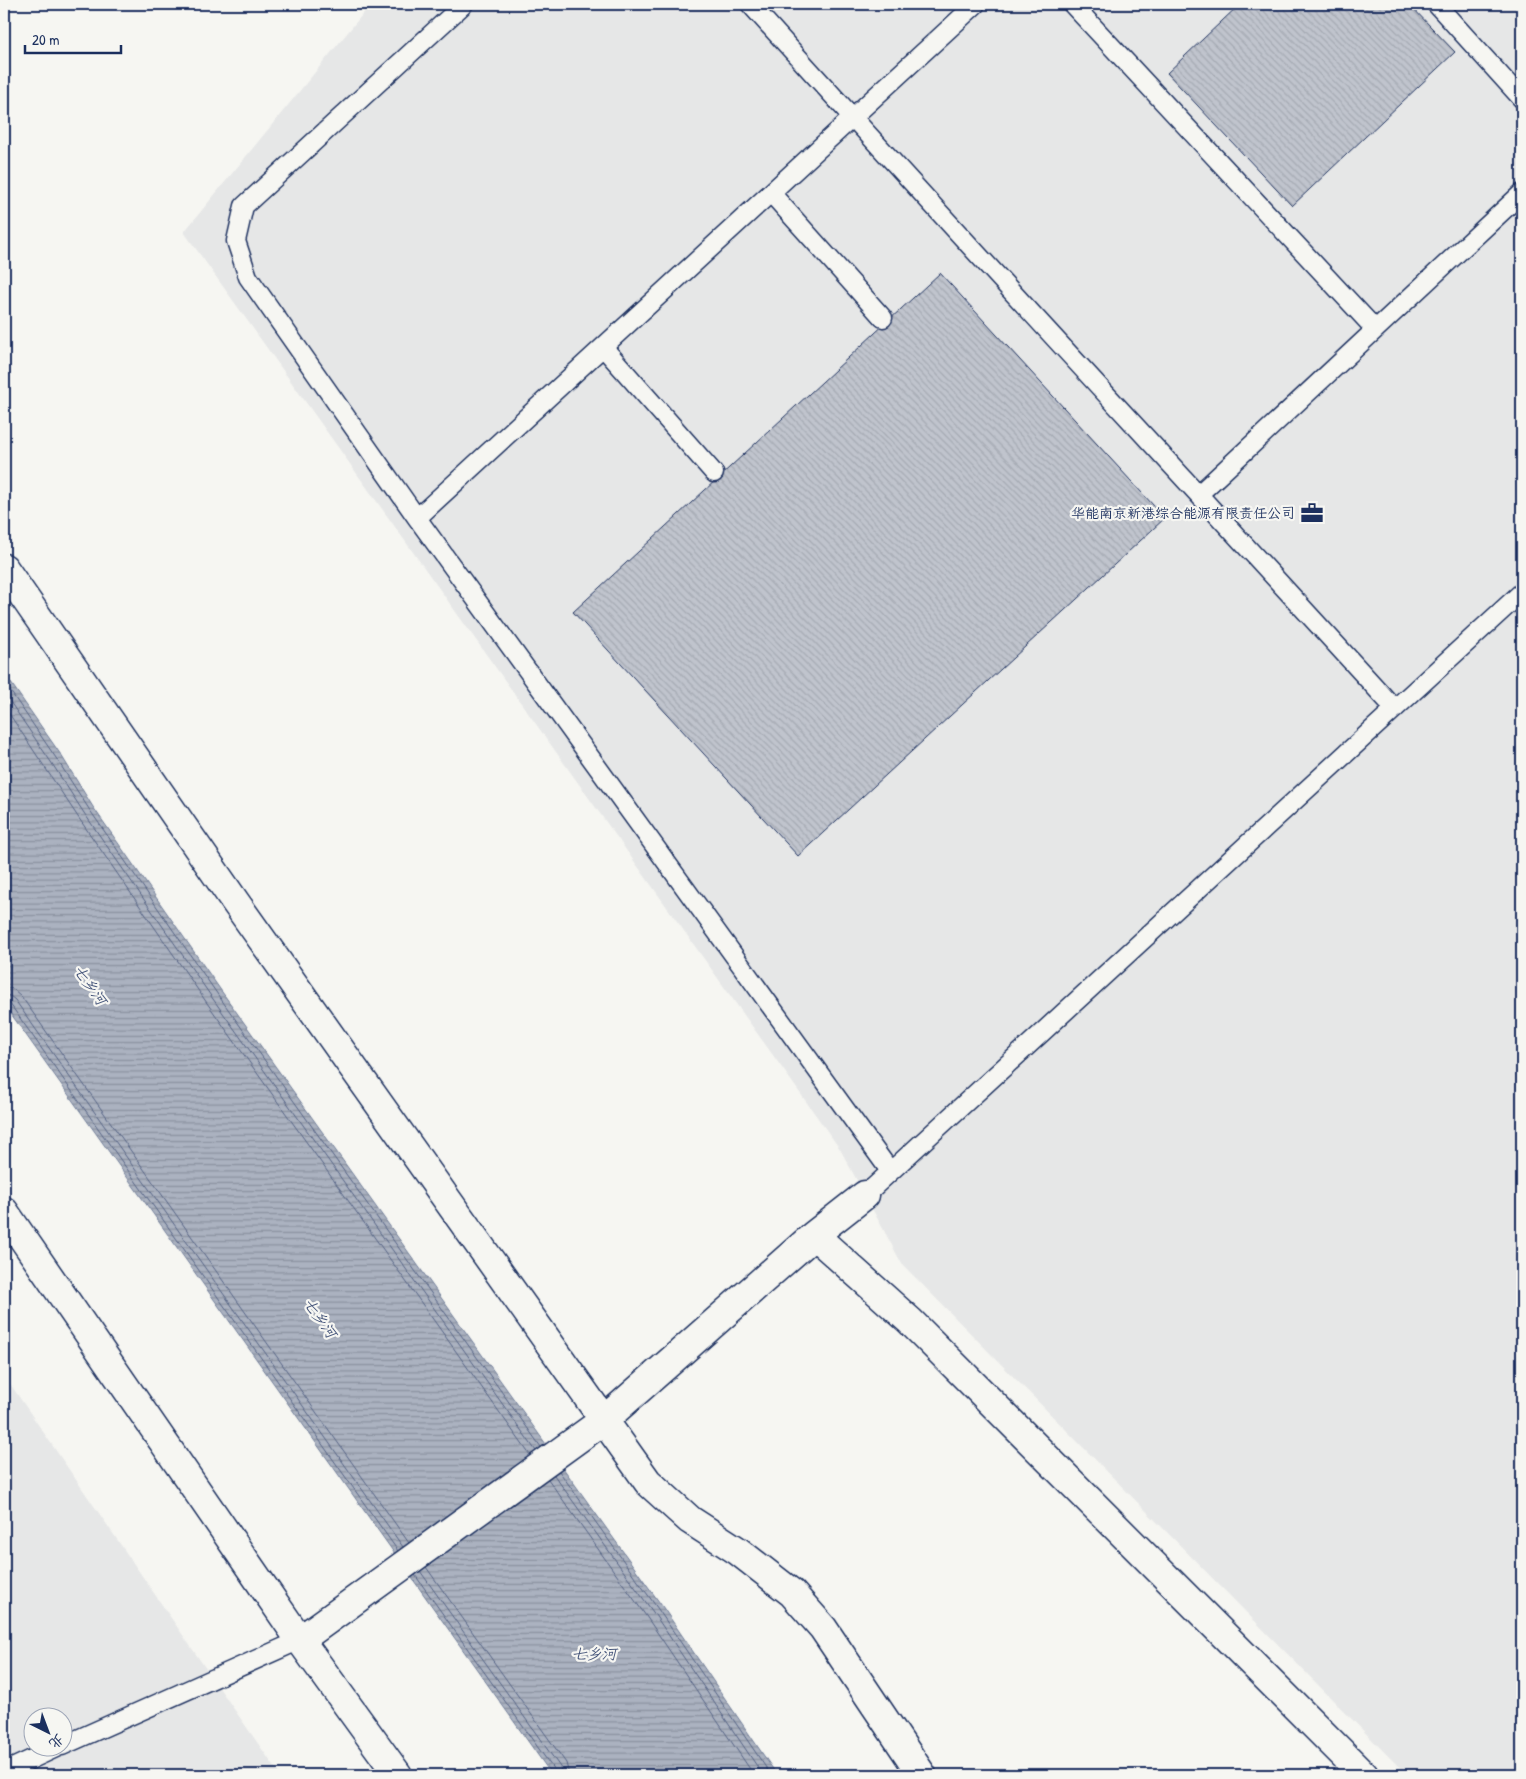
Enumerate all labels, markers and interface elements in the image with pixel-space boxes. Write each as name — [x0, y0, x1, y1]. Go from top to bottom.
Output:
scale bar — [25, 22, 121, 54]
text: 20 m — [32, 29, 59, 50]
office icon: 华能南京新港综合能源有限责任公司 — [1299, 500, 1325, 526]
place label: 华能南京新港综合能源有限责任公司 — [1071, 503, 1295, 522]
water label: 七乡河 — [69, 960, 114, 1012]
water label: 七乡河 — [299, 1293, 344, 1345]
water label: 七乡河 — [571, 1643, 619, 1664]
north arrow — [22, 1706, 72, 1756]
text: 北 — [45, 1730, 69, 1754]

